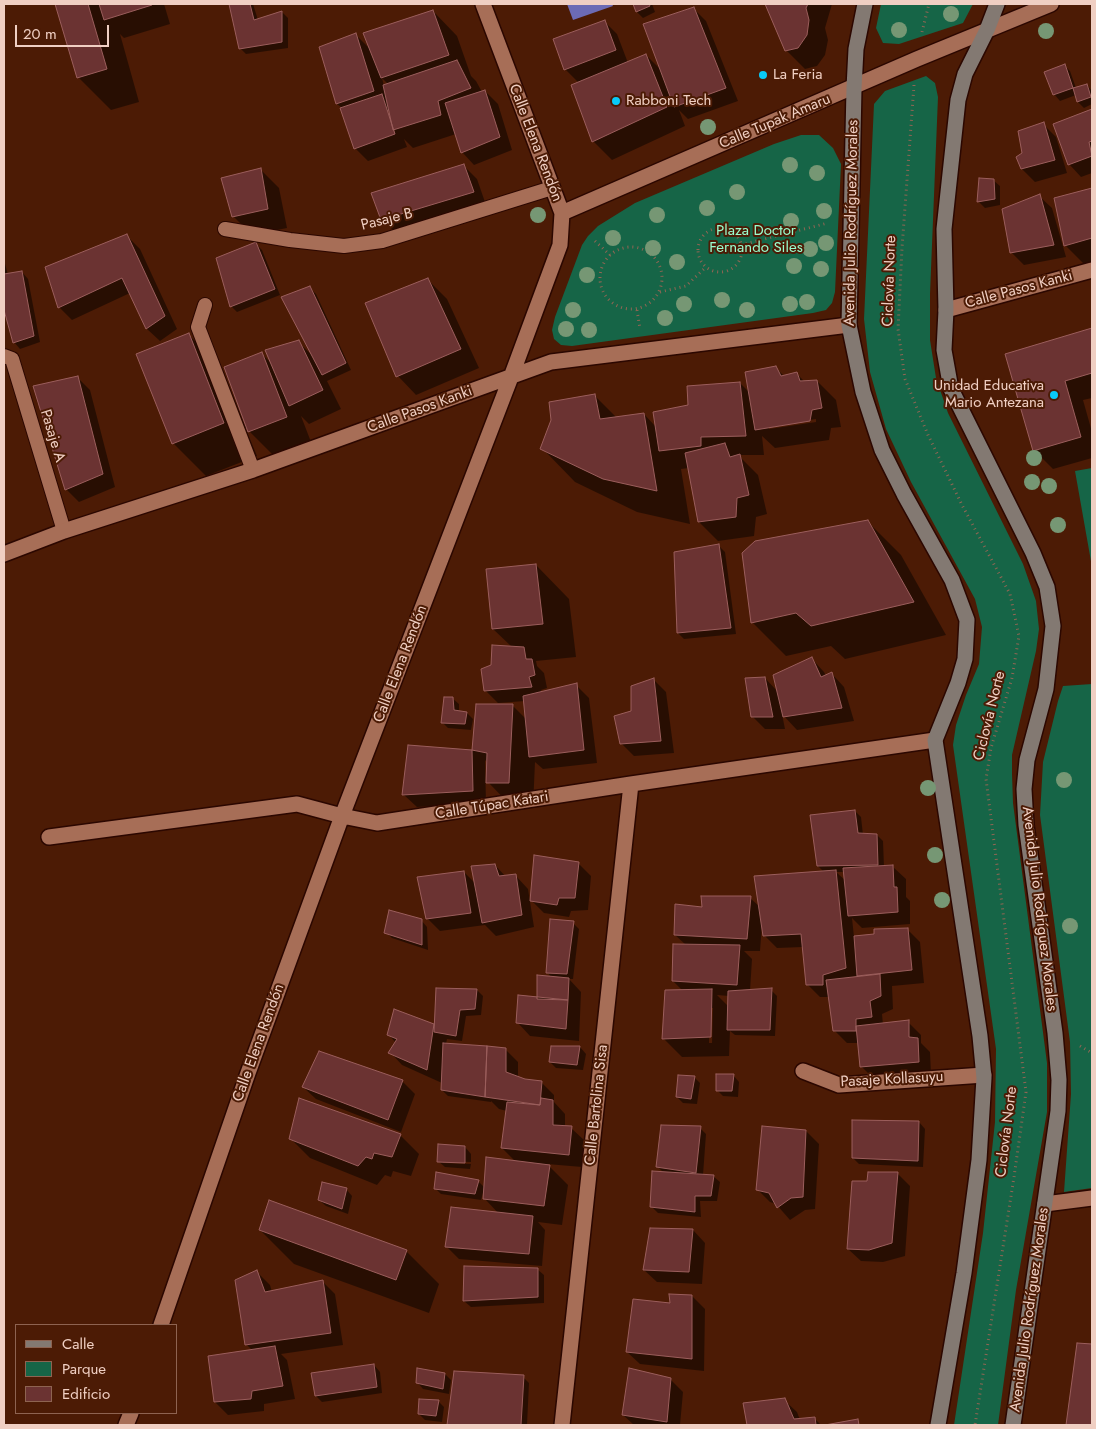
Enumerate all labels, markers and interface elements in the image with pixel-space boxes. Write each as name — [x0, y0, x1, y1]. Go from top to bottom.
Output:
scale bar — [18, 15, 111, 47]
text: 20 m — [23, 23, 57, 45]
place label: La Feria — [773, 66, 822, 84]
marker: La Feria — [757, 69, 769, 81]
street label: Calle Elena Rendón — [504, 82, 566, 204]
street label: Calle Tupak Amaru — [717, 90, 833, 154]
place label: Rabboni Tech — [626, 92, 711, 110]
marker: Rabboni Tech — [610, 95, 622, 107]
street label: Avenida Julio Rodríguez Morales — [841, 120, 863, 326]
street label: Pasaje B — [359, 205, 415, 235]
park label: Plaza Doctor Fernando Siles — [709, 222, 803, 257]
street label: Ciclovía Norte — [879, 235, 901, 327]
street label: Calle Pasos Kanki — [963, 267, 1075, 313]
place label: Unidad Educativa Mario Antezana — [934, 377, 1044, 412]
street label: Calle Pasos Kanki — [365, 383, 475, 437]
marker: Unidad Educativa Mario Antezana — [1048, 389, 1060, 401]
street label: Pasaje A — [35, 407, 69, 465]
street label: Calle Elena Rendón — [370, 603, 432, 725]
street label: Ciclovía Norte — [970, 670, 1010, 762]
street label: Calle Túpac Katari — [434, 788, 550, 824]
street label: Avenida Julio Rodríguez Morales — [1018, 806, 1060, 1012]
street label: Calle Elena Rendón — [229, 982, 289, 1104]
street label: Calle Bartolina Sisa — [582, 1044, 612, 1166]
street label: Pasaje Kollasuyu — [840, 1068, 944, 1092]
street label: Ciclovía Norte — [993, 1086, 1021, 1178]
street label: Avenida Julio Rodríguez Morales — [1007, 1207, 1053, 1413]
legend — [15, 1324, 178, 1414]
text: Calle — [62, 1333, 94, 1355]
text: Parque — [62, 1358, 106, 1380]
text: Edificio — [62, 1383, 110, 1405]

